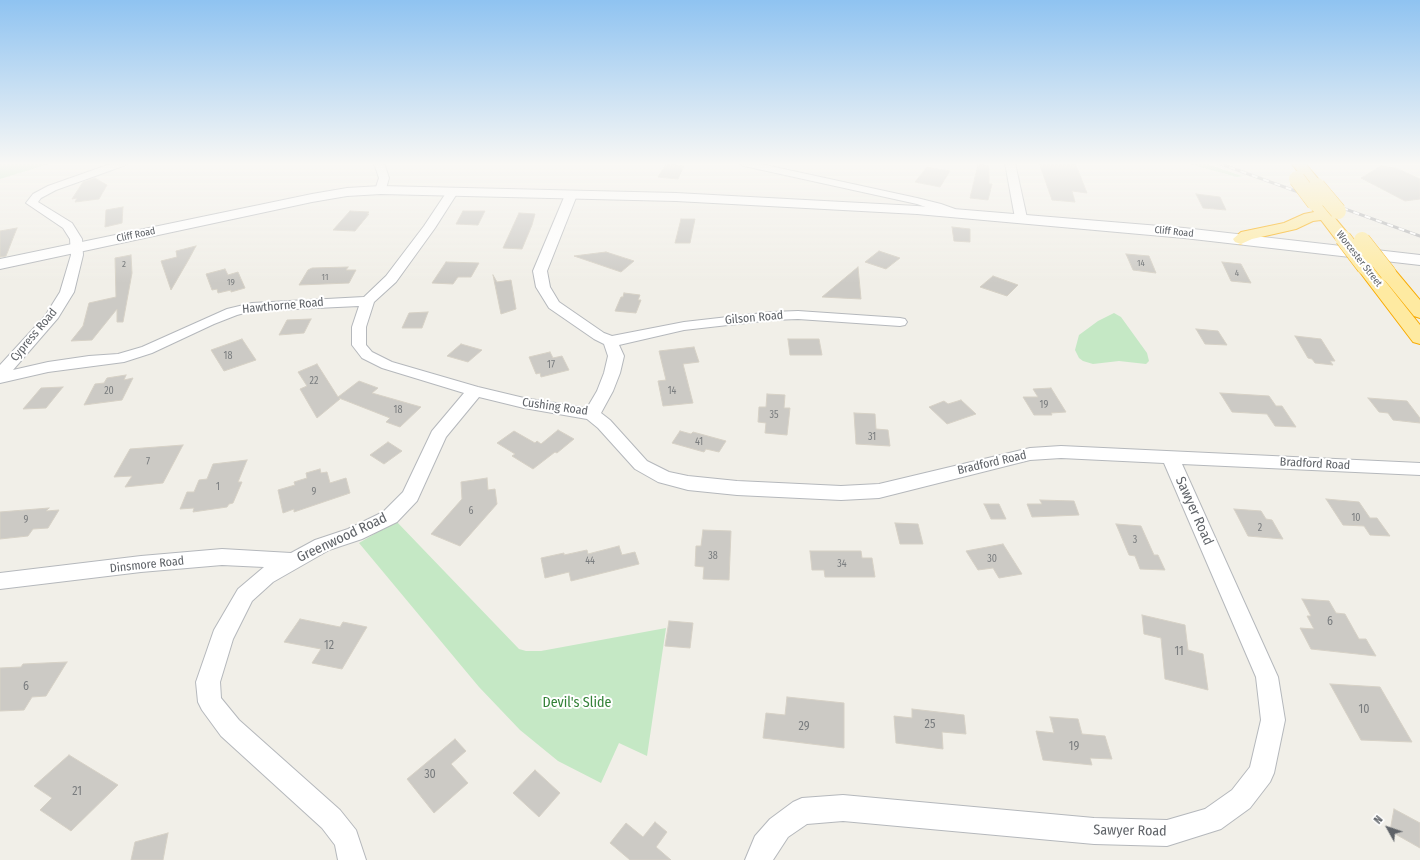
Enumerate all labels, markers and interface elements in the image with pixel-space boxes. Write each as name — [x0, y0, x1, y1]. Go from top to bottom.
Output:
street label: Cliff Road — [1154, 224, 1194, 240]
street label: Cliff Road — [116, 225, 156, 245]
street label: Worcester Street — [1333, 229, 1385, 289]
house number: 14 — [1137, 258, 1145, 268]
house number: 2 — [122, 259, 126, 269]
house number: 4 — [1235, 268, 1239, 278]
house number: 11 — [322, 272, 328, 282]
house number: 19 — [227, 277, 235, 287]
street label: Hawthorne Road — [242, 295, 324, 317]
street label: Cypress Road — [8, 306, 60, 364]
street label: Gilson Road — [724, 308, 784, 328]
house number: 18 — [224, 350, 232, 362]
house number: 17 — [547, 359, 555, 371]
house number: 22 — [310, 375, 318, 387]
house number: 20 — [104, 385, 114, 397]
house number: 14 — [668, 385, 676, 397]
street label: Cushing Road — [521, 395, 589, 419]
house number: 19 — [1040, 399, 1048, 411]
house number: 18 — [394, 404, 402, 416]
house number: 35 — [769, 409, 779, 421]
house number: 31 — [868, 431, 876, 443]
house number: 41 — [695, 436, 703, 448]
street label: Bradford Road — [956, 448, 1028, 478]
street label: Bradford Road — [1279, 455, 1351, 473]
house number: 7 — [146, 456, 150, 468]
street label: Sawyer Road — [1171, 474, 1217, 548]
house number: 1 — [216, 481, 220, 493]
house number: 9 — [312, 486, 316, 498]
house number: 6 — [469, 505, 473, 517]
street label: Greenwood Road — [294, 510, 390, 566]
house number: 10 — [1351, 512, 1361, 524]
house number: 9 — [24, 514, 28, 526]
house number: 2 — [1258, 522, 1262, 534]
house number: 3 — [1133, 534, 1137, 546]
house number: 38 — [708, 550, 718, 562]
house number: 30 — [987, 553, 997, 565]
street label: Dinsmore Road — [109, 554, 185, 576]
house number: 44 — [585, 555, 595, 567]
house number: 34 — [837, 558, 847, 570]
house number: 6 — [1327, 615, 1333, 629]
house number: 12 — [324, 639, 334, 653]
house number: 11 — [1174, 645, 1184, 659]
house number: 6 — [23, 680, 29, 694]
park label: Devil's Slide — [543, 695, 611, 711]
house number: 10 — [1359, 703, 1369, 717]
house number: 25 — [925, 718, 935, 732]
house number: 29 — [798, 720, 810, 734]
house number: 19 — [1069, 740, 1079, 754]
house number: 30 — [424, 768, 436, 782]
house number: 21 — [72, 785, 82, 799]
north arrow — [1368, 808, 1408, 848]
text: N — [1371, 813, 1386, 827]
street label: Sawyer Road — [1093, 822, 1167, 840]

